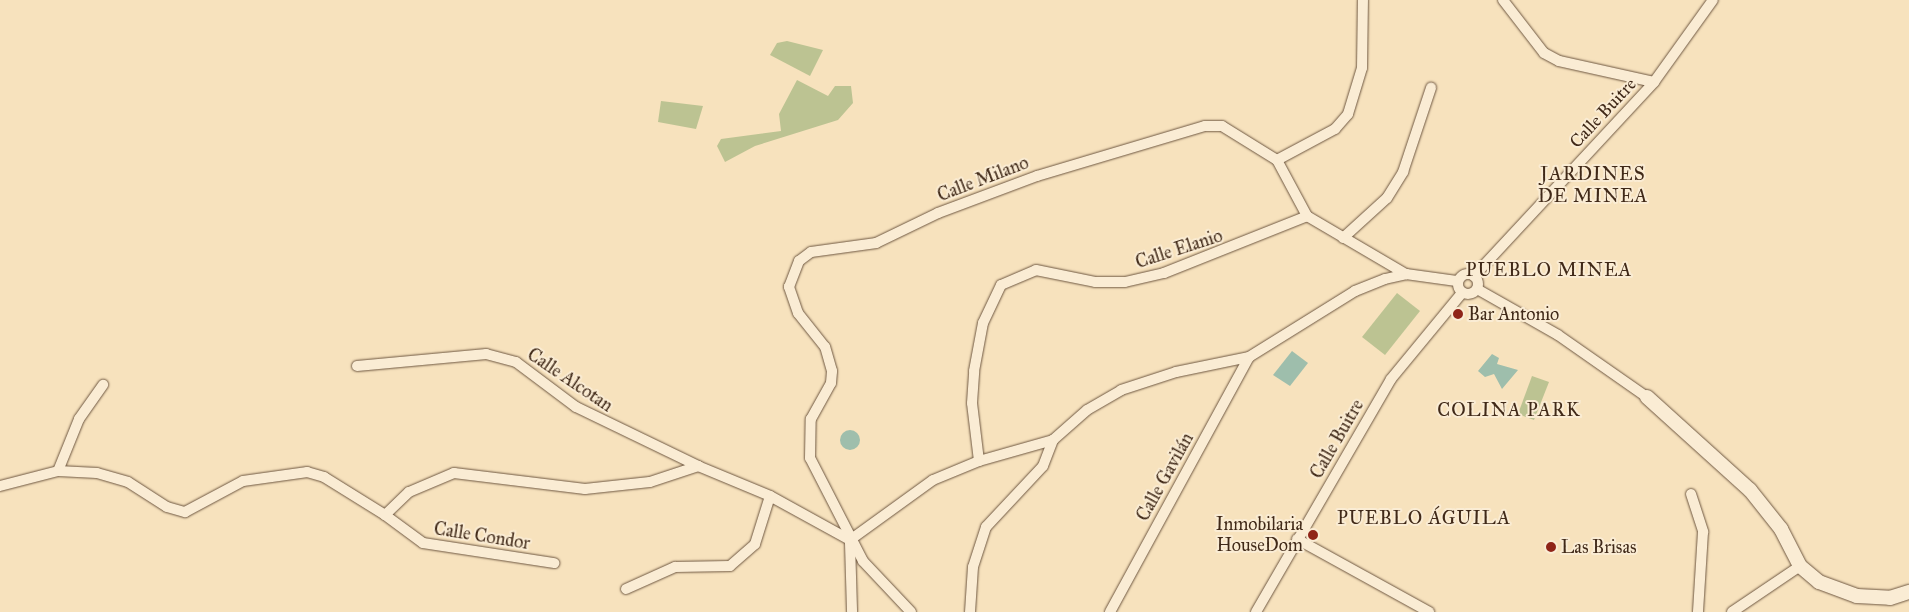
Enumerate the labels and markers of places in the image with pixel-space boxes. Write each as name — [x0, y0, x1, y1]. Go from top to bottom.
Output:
place label: Bar Antonio — [1468, 303, 1559, 325]
marker: Bar Antonio — [1452, 308, 1464, 320]
place label: Inmobilaria HouseDom — [1216, 514, 1303, 556]
marker: Inmobilaria HouseDom — [1307, 529, 1319, 541]
place label: Las Brisas — [1561, 536, 1637, 558]
marker: Las Brisas — [1545, 541, 1557, 553]

